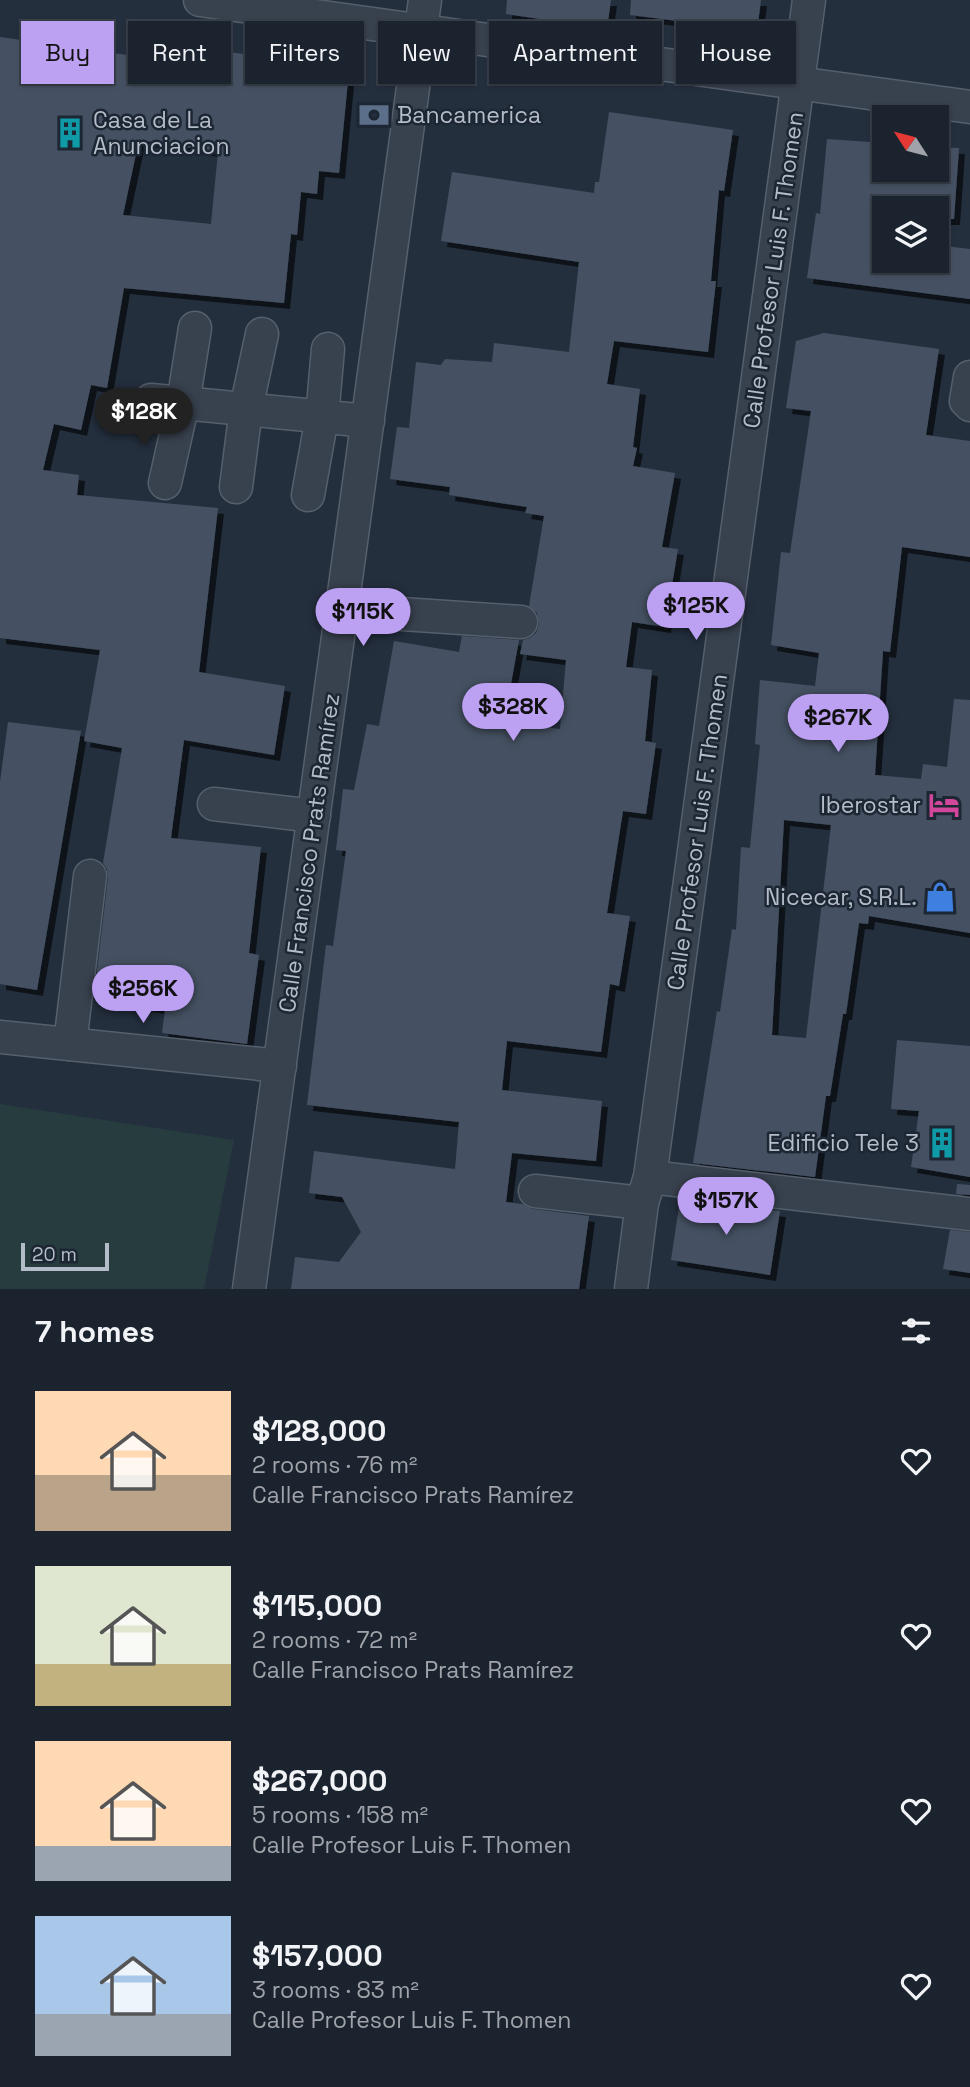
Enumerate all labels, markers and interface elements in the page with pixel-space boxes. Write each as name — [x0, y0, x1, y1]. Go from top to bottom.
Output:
chip: Buy — [21, 21, 114, 84]
chip: Rent — [128, 21, 231, 84]
chip: Filters — [245, 21, 364, 84]
chip: New — [378, 21, 475, 84]
chip: Apartment — [489, 21, 662, 84]
chip: House — [676, 21, 796, 84]
bank icon: Bancamerica — [357, 98, 391, 132]
place label: Bancamerica — [397, 100, 541, 130]
place label: Casa de La Anunciacion — [93, 105, 230, 161]
north arrow — [872, 105, 948, 182]
map controls — [872, 105, 949, 273]
street label: Calle Profesor Luis F. Thomen — [736, 110, 810, 430]
building icon: Casa de La Anunciacion — [53, 116, 87, 150]
button: layers — [872, 196, 949, 273]
pin: $128K — [95, 388, 193, 448]
text: $128K — [111, 396, 177, 426]
pin: $125K — [647, 582, 745, 642]
pin: $115K — [314, 588, 412, 648]
text: $125K — [663, 590, 729, 620]
text: $115K — [332, 596, 394, 626]
street label: Calle Profesor Luis F. Thomen — [660, 672, 734, 992]
pin: $328K — [464, 684, 562, 743]
street label: Calle Francisco Prats Ramírez — [272, 691, 346, 1015]
text: $328K — [478, 691, 548, 721]
pin: $267K — [789, 694, 887, 754]
text: $267K — [804, 702, 872, 732]
hotel icon: Iberostar — [927, 788, 961, 822]
place label: Iberostar — [820, 790, 921, 820]
shop icon: Nicecar, S.R.L. — [923, 880, 957, 914]
place label: Nicecar, S.R.L. — [765, 882, 917, 912]
pin: $256K — [94, 965, 192, 1025]
text: $256K — [108, 973, 178, 1003]
building icon: Edificio Tele 3 — [925, 1126, 959, 1160]
place label: Edificio Tele 3 — [768, 1128, 919, 1158]
pin: $157K — [677, 1178, 775, 1237]
text: $157K — [694, 1185, 759, 1215]
scale bar — [21, 1240, 108, 1272]
text: 20 m — [32, 1242, 77, 1267]
text: 7 homes — [35, 1312, 155, 1351]
icon: filters — [897, 1312, 935, 1350]
text: $128,000 — [252, 1411, 386, 1450]
icon: home — [91, 1419, 175, 1503]
icon: heart — [897, 1442, 935, 1480]
text: 2 rooms · 76 m² — [252, 1450, 417, 1480]
text: Calle Francisco Prats Ramírez — [252, 1480, 574, 1510]
text: $115,000 — [252, 1586, 382, 1625]
icon: home — [91, 1594, 175, 1678]
icon: heart — [897, 1617, 935, 1655]
text: 2 rooms · 72 m² — [252, 1625, 417, 1655]
text: Calle Francisco Prats Ramírez — [252, 1655, 574, 1685]
text: $267,000 — [252, 1761, 387, 1800]
icon: home — [91, 1769, 175, 1853]
icon: heart — [897, 1792, 935, 1830]
text: 5 rooms · 158 m² — [252, 1800, 428, 1830]
text: Calle Profesor Luis F. Thomen — [252, 1830, 571, 1860]
text: $157,000 — [252, 1936, 383, 1975]
icon: home — [91, 1944, 175, 2028]
icon: heart — [897, 1967, 935, 2005]
text: 3 rooms · 83 m² — [252, 1975, 419, 2005]
text: Calle Profesor Luis F. Thomen — [252, 2005, 571, 2035]

